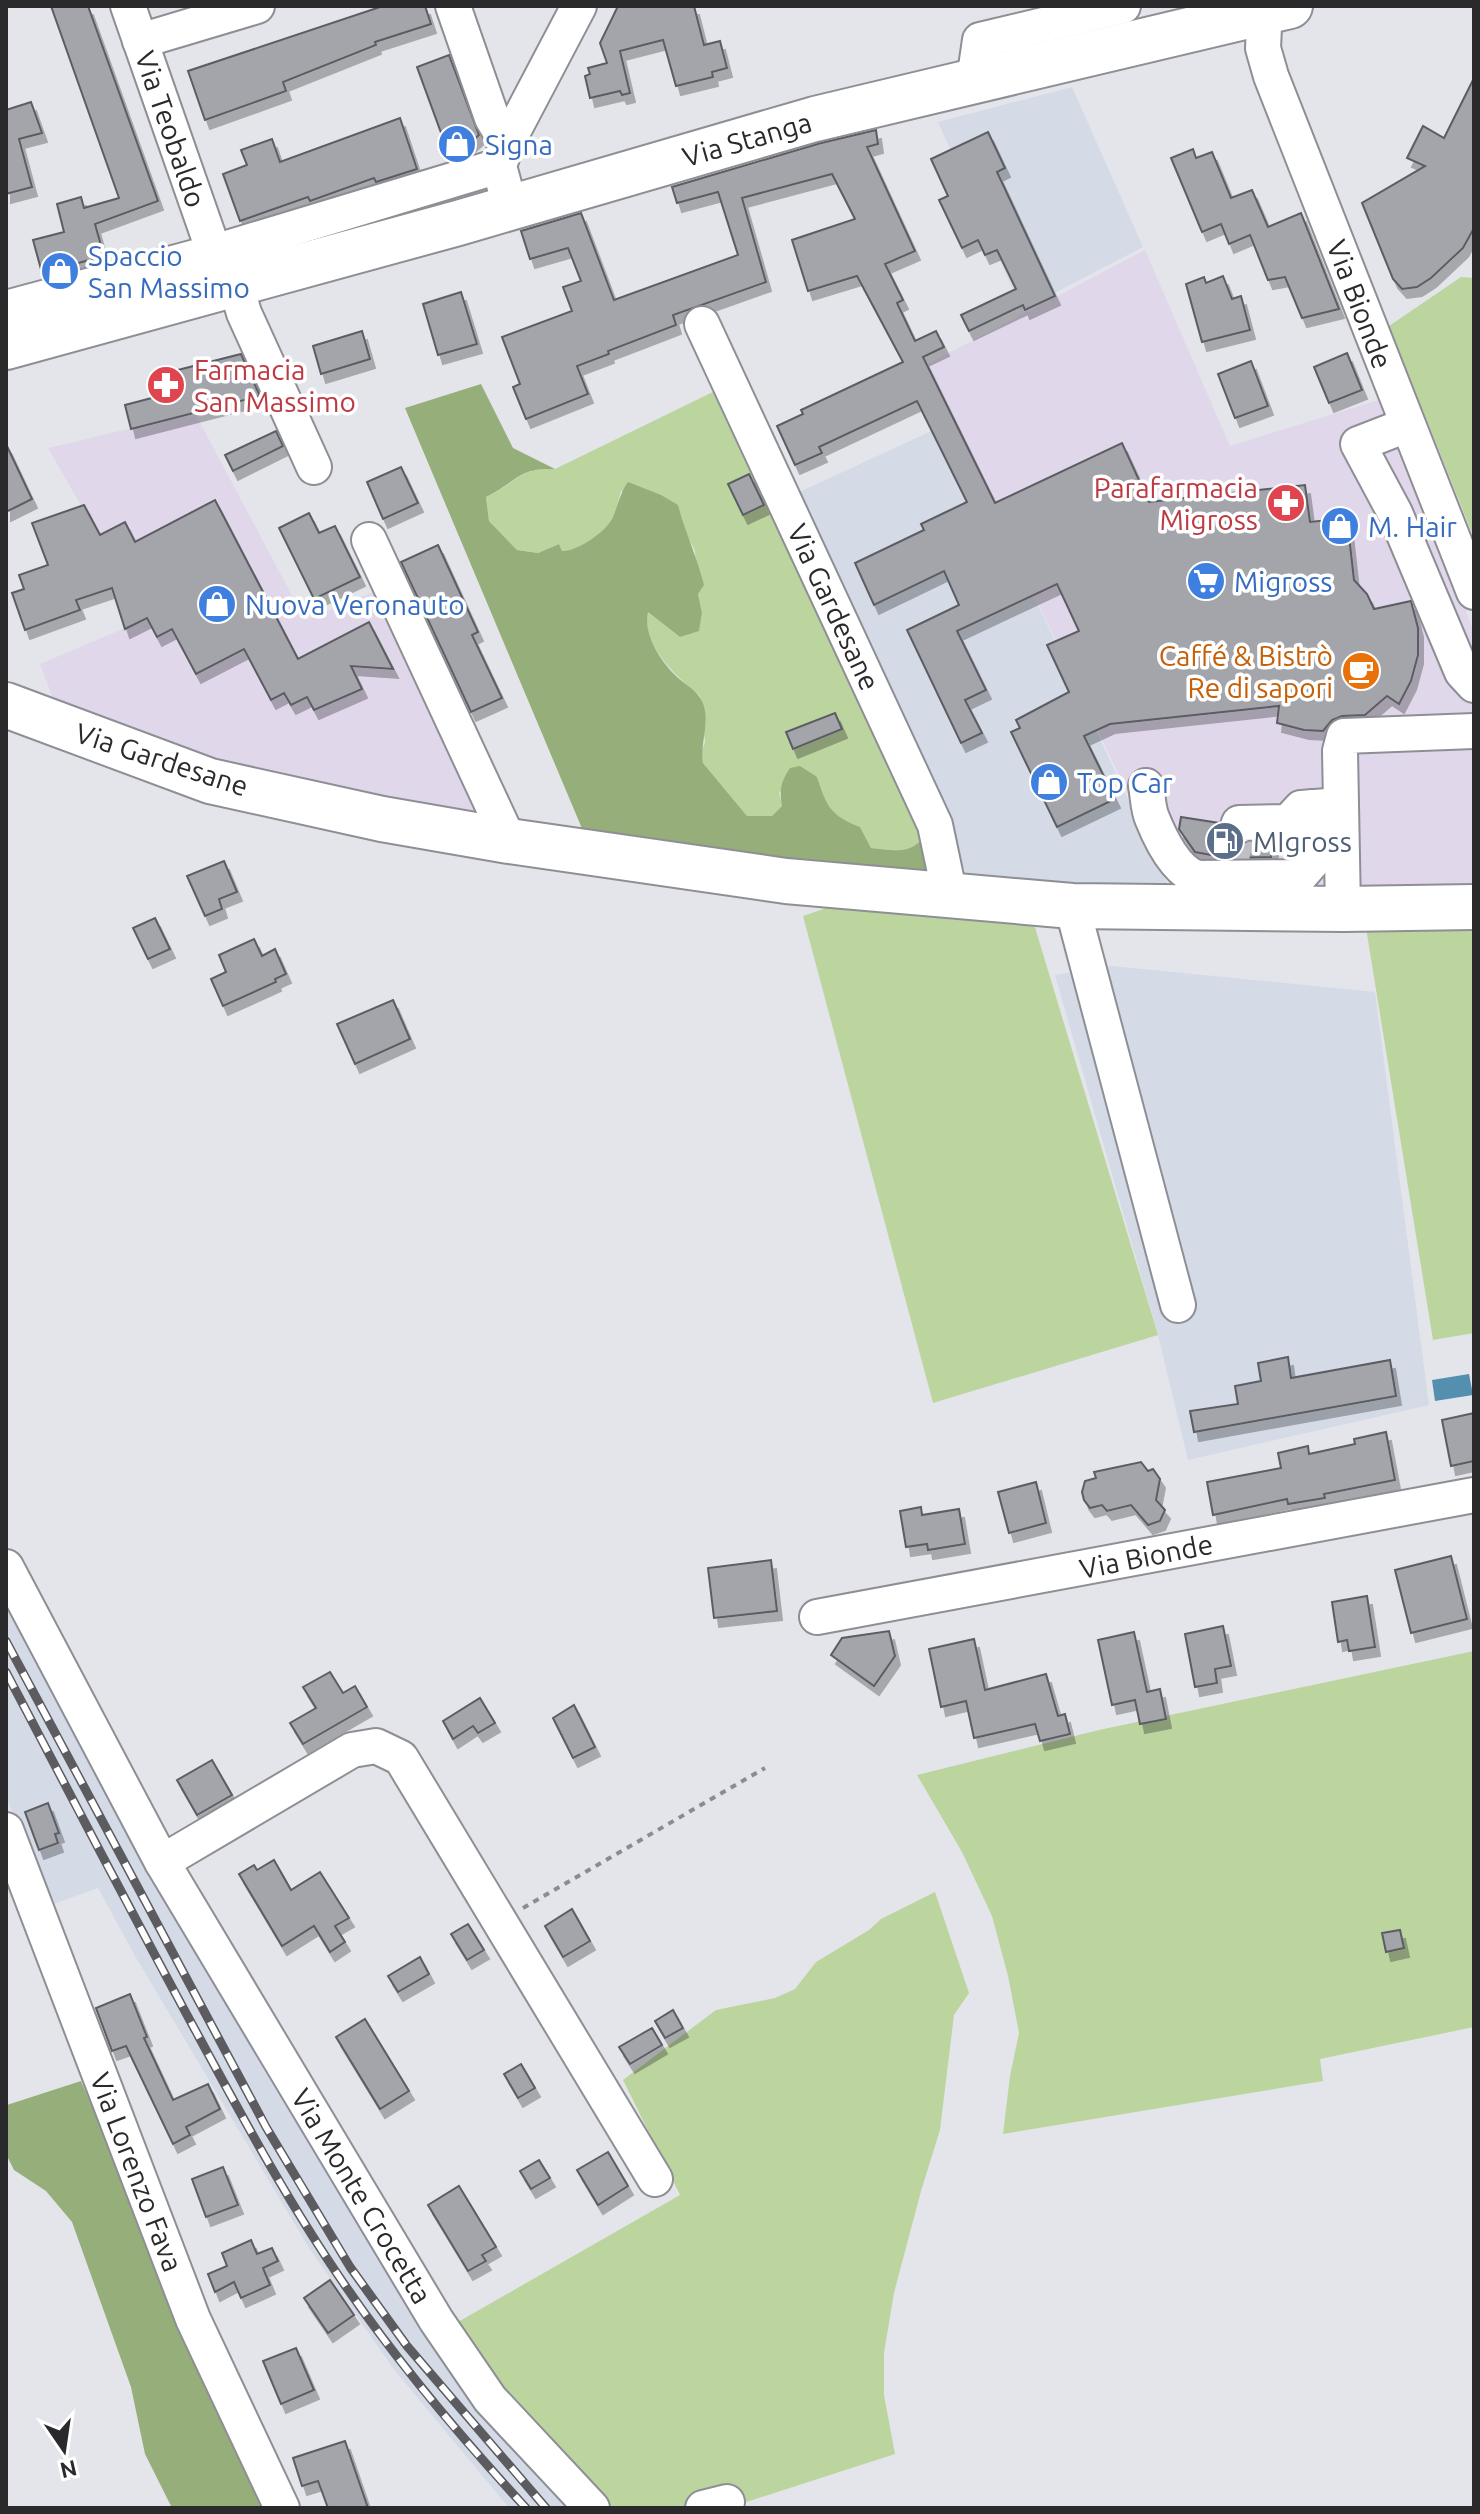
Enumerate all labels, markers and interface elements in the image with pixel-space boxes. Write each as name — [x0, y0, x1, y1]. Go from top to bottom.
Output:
street label: Via Teobaldo — [130, 47, 212, 211]
street label: Via Stanga — [679, 106, 815, 172]
shop icon: Signa — [436, 123, 478, 165]
place label: Signa — [485, 129, 553, 160]
street label: Via Bionde — [1321, 235, 1399, 373]
place label: Spaccio San Massimo — [88, 240, 250, 303]
shop icon: Spaccio San Massimo — [39, 250, 81, 292]
place label: Farmacia San Massimo — [194, 354, 356, 417]
pharmacy icon: Farmacia San Massimo — [145, 364, 187, 406]
place label: Parafarmacia Migross — [1094, 472, 1258, 535]
pharmacy icon: Parafarmacia Migross — [1265, 482, 1307, 524]
shop icon: M. Hair — [1319, 505, 1361, 547]
place label: M. Hair — [1368, 511, 1457, 542]
street label: Via Gardesane — [782, 519, 886, 695]
supermarket icon: Migross — [1185, 560, 1227, 602]
place label: Migross — [1234, 566, 1333, 597]
shop icon: Nuova Veronauto — [196, 583, 238, 625]
place label: Nuova Veronauto — [245, 589, 465, 620]
place label: Caffé & Bistrò Re di sapori — [1159, 640, 1333, 703]
cafe icon: Caffé & Bistrò Re di sapori — [1340, 650, 1382, 692]
street label: Via Gardesane — [72, 717, 252, 801]
shop icon: Top Car — [1028, 761, 1070, 803]
place label: Top Car — [1077, 767, 1173, 798]
fuel station icon: MIgross — [1204, 820, 1246, 862]
place label: MIgross — [1253, 826, 1352, 857]
street label: Via Bionde — [1077, 1528, 1215, 1584]
street label: Via Lorenzo Fava — [85, 2068, 189, 2276]
street label: Via Monte Crocetta — [286, 2083, 438, 2309]
north arrow — [24, 2410, 104, 2490]
text: N — [58, 2456, 79, 2484]

